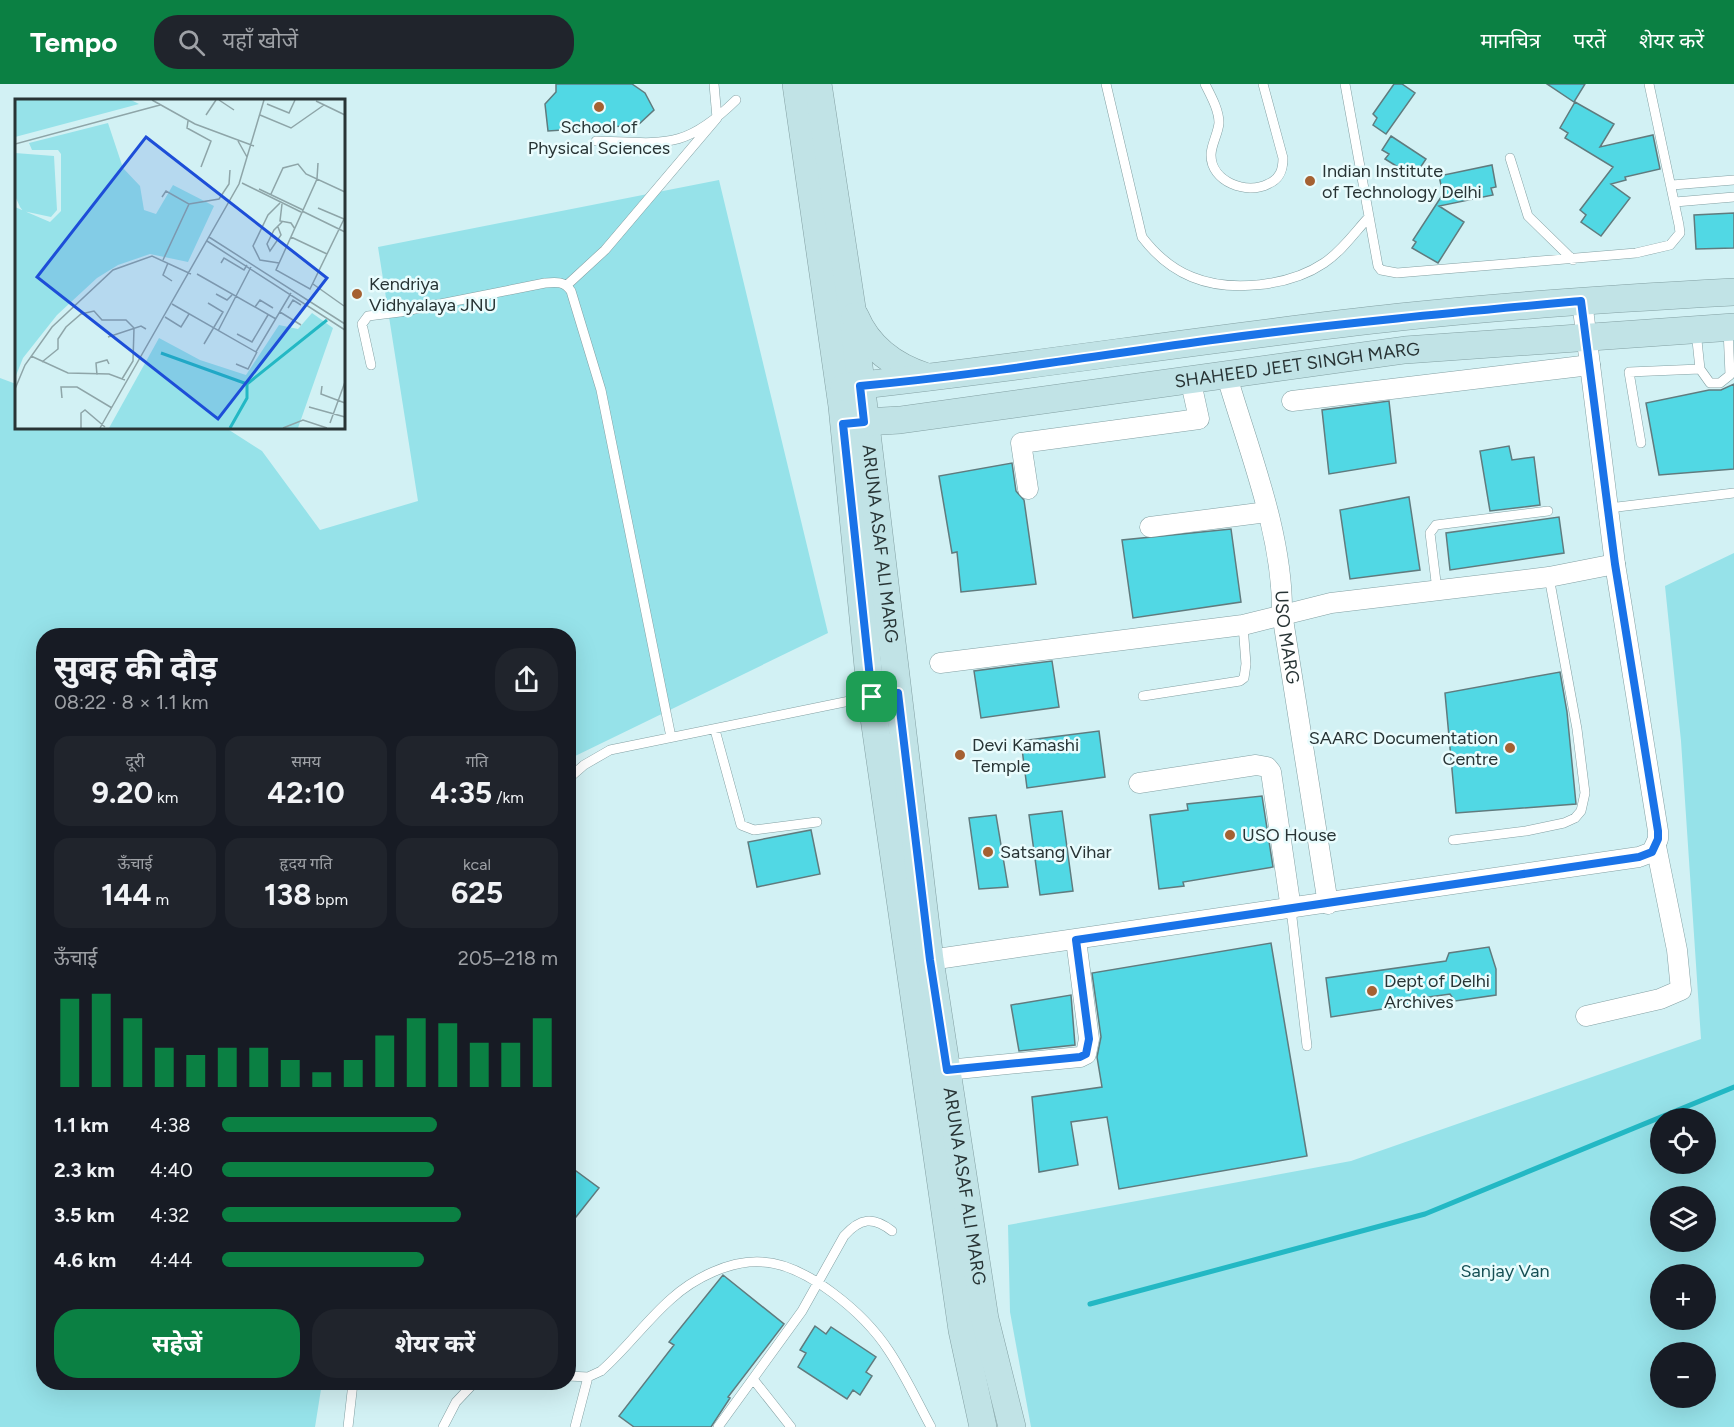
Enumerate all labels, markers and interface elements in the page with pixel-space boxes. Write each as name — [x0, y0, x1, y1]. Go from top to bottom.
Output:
search box — [154, 15, 574, 69]
text: Tempo — [30, 25, 118, 59]
icon: search — [175, 26, 208, 59]
text: यहाँ खोजें — [223, 27, 298, 54]
text: मानचित्र — [1481, 28, 1541, 53]
text: परतें — [1574, 28, 1606, 53]
text: शेयर करें — [1639, 28, 1704, 53]
inset map — [15, 99, 345, 429]
marker: School of Physical Sciences — [592, 100, 606, 114]
place label: School of Physical Sciences — [528, 116, 670, 159]
place label: Indian Institute of Technology Delhi — [1322, 160, 1482, 203]
marker: Indian Institute of Technology Delhi — [1303, 174, 1317, 188]
place label: Kendriya Vidhyalaya JNU — [369, 273, 496, 316]
marker: Kendriya Vidhyalaya JNU — [350, 287, 364, 301]
street label: SHAHEED JEET SINGH MARG — [1173, 338, 1421, 393]
street label: ARUNA ASAF ALI MARG — [857, 443, 903, 645]
street label: USO MARG — [1270, 590, 1304, 686]
text: सुबह की दौड़ — [54, 648, 217, 687]
button: share — [495, 648, 558, 711]
pin — [846, 671, 897, 722]
icon: arrive — [855, 680, 888, 713]
text: 08:22 · 8 × 1.1 km — [54, 690, 208, 714]
place label: SAARC Documentation Centre — [1309, 727, 1498, 770]
place label: Devi Kamashi Temple — [972, 734, 1079, 777]
marker: SAARC Documentation Centre — [1503, 741, 1517, 755]
marker: Devi Kamashi Temple — [953, 748, 967, 762]
text: दूरी — [125, 752, 145, 771]
text: समय — [291, 752, 321, 771]
text: गति — [466, 752, 488, 771]
text: 9.20 — [92, 774, 153, 811]
text: 42:10 — [267, 774, 345, 811]
text: 4:35 — [430, 774, 492, 811]
text: km — [153, 788, 178, 807]
text: /km — [492, 788, 524, 807]
place label: USO House — [1242, 824, 1337, 846]
marker: USO House — [1223, 828, 1237, 842]
place label: Satsang Vihar — [1000, 841, 1112, 863]
marker: Satsang Vihar — [981, 845, 995, 859]
text: ऊँचाई — [118, 854, 152, 873]
text: हृदय गति — [280, 854, 332, 873]
text: kcal — [463, 855, 491, 874]
text: 625 — [451, 874, 503, 911]
text: 144 — [101, 876, 152, 913]
text: 138 — [264, 876, 312, 913]
text: m — [152, 890, 169, 909]
text: bpm — [312, 890, 348, 909]
text: ऊँचाई — [54, 946, 97, 970]
text: 205–218 m — [458, 946, 558, 970]
place label: Dept of Delhi Archives — [1384, 970, 1490, 1013]
marker: Dept of Delhi Archives — [1365, 984, 1379, 998]
street label: ARUNA ASAF ALI MARG — [939, 1086, 991, 1287]
map controls — [1650, 1108, 1716, 1408]
button: locate — [1650, 1108, 1716, 1174]
text: 1.1 km — [54, 1113, 109, 1137]
text: 4:38 — [150, 1113, 191, 1137]
text: 2.3 km — [54, 1158, 115, 1182]
text: 4:40 — [150, 1158, 193, 1182]
button: layers — [1650, 1186, 1716, 1252]
text: 3.5 km — [54, 1203, 115, 1227]
text: 4:32 — [150, 1203, 190, 1227]
text: 4.6 km — [54, 1248, 116, 1272]
text: 4:44 — [150, 1248, 192, 1272]
park label: Sanjay Van — [1460, 1260, 1550, 1282]
button: + — [1650, 1264, 1716, 1330]
button: सहेजें — [54, 1309, 300, 1378]
button: शेयर करें — [312, 1309, 558, 1378]
button: − — [1650, 1342, 1716, 1408]

